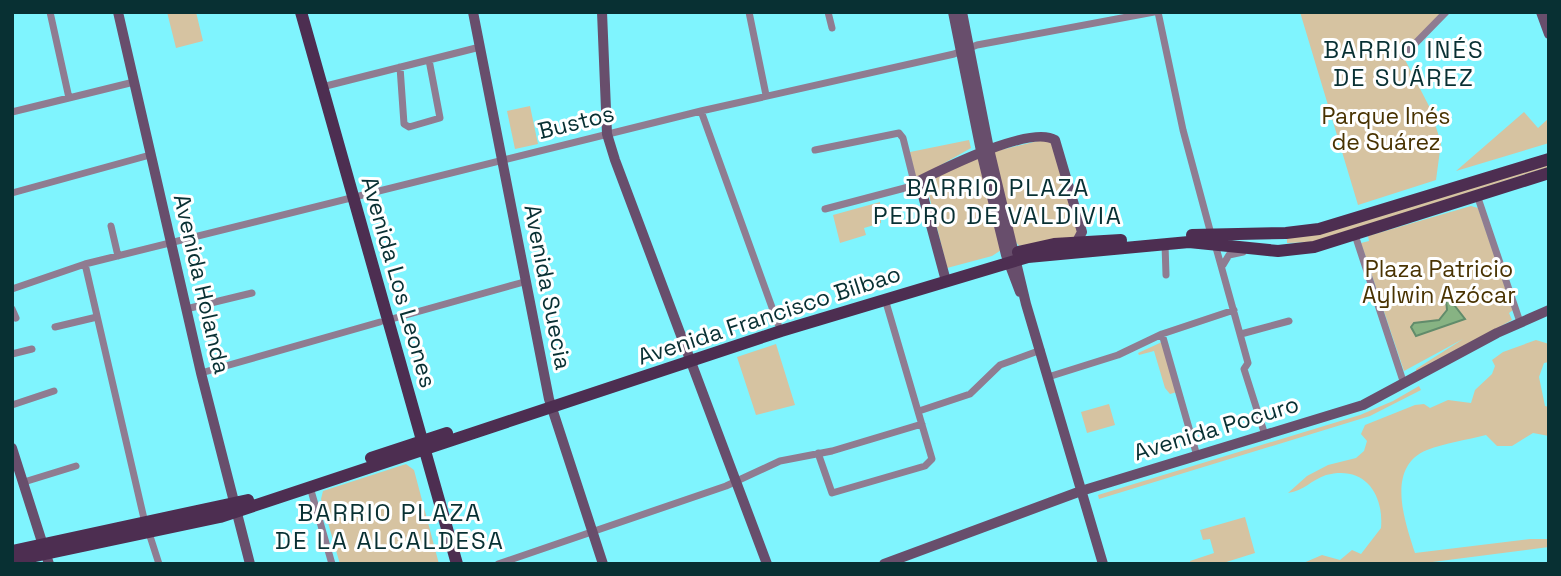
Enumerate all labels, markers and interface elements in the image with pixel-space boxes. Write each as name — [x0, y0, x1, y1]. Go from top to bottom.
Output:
district label: BARRIO INÉS DE SUÁREZ — [1323, 34, 1485, 93]
street label: Bustos — [535, 98, 617, 146]
park label: Parque Inés de Suárez — [1322, 101, 1450, 157]
district label: BARRIO PLAZA PEDRO DE VALDIVIA — [873, 172, 1123, 231]
street label: Avenida Los Leones — [355, 173, 443, 391]
street label: Avenida Holanda — [167, 191, 237, 377]
street label: Avenida Suecia — [517, 202, 579, 372]
park label: Plaza Patricio Aylwin Azócar — [1362, 254, 1516, 310]
street label: Avenida Francisco Bilbao — [634, 258, 904, 372]
street label: Avenida Pocuro — [1130, 389, 1302, 467]
district label: BARRIO PLAZA DE LA ALCALDESA — [275, 497, 505, 556]

